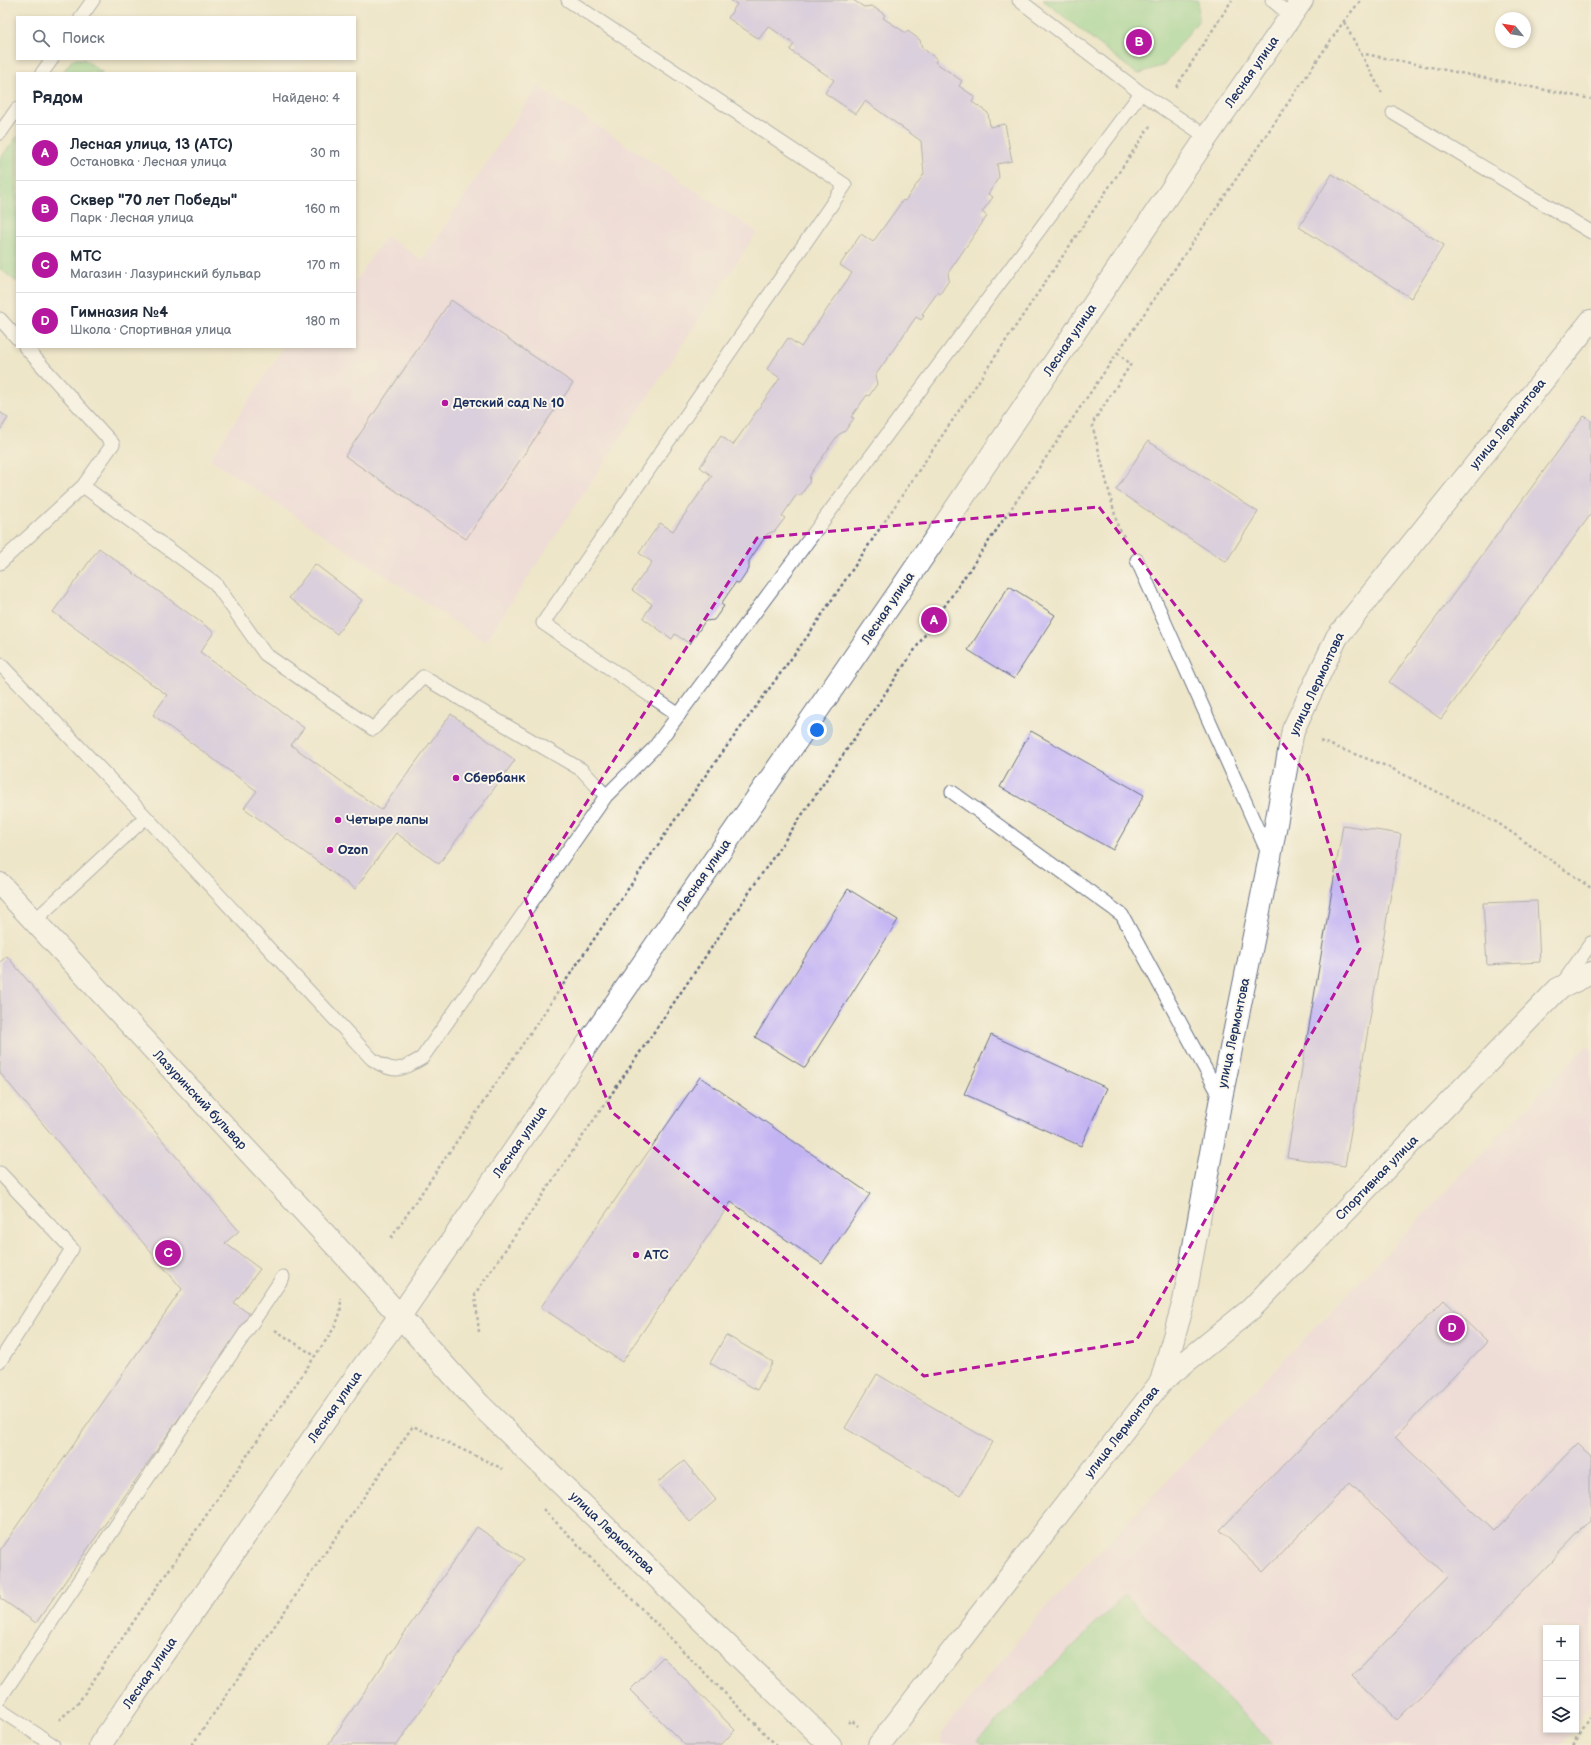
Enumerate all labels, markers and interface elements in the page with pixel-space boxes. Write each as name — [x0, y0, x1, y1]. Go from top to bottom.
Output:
north arrow — [1495, 12, 1531, 48]
search box — [16, 16, 356, 60]
icon: search — [30, 27, 52, 49]
pin: B — [1126, 27, 1152, 57]
text: Поиск — [62, 29, 105, 48]
street label: Лесная улица — [1221, 33, 1283, 112]
text: Рядом — [32, 88, 83, 108]
text: Найдено: 4 — [272, 90, 340, 106]
text: Лесная улица, 13 (АТС) — [70, 135, 233, 154]
text: A — [41, 145, 49, 161]
text: 30 m — [310, 145, 340, 161]
text: Остановка · Лесная улица — [70, 154, 227, 170]
text: Сквер "70 лет Победы" — [70, 191, 237, 210]
text: B — [40, 201, 50, 217]
text: 160 m — [305, 201, 340, 217]
text: Парк · Лесная улица — [70, 210, 194, 226]
text: МТС — [70, 247, 102, 266]
text: C — [40, 257, 50, 273]
text: 170 m — [307, 257, 340, 273]
text: Магазин · Лазуринский бульвар — [70, 266, 261, 282]
street label: Лесная улица — [1039, 301, 1100, 380]
text: Гимназия №4 — [70, 303, 168, 322]
text: D — [40, 313, 50, 329]
text: 180 m — [305, 313, 340, 329]
text: Школа · Спортивная улица — [70, 322, 232, 338]
street label: улица Лермонтова — [1467, 375, 1550, 473]
place label: Детский сад № 10 — [453, 395, 564, 411]
marker: Детский сад № 10 — [440, 398, 450, 408]
street label: Лесная улица — [857, 569, 918, 648]
pin: A — [921, 605, 947, 635]
street label: улица Лермонтова — [1286, 630, 1348, 738]
your location — [807, 720, 827, 740]
place label: Сбербанк — [464, 770, 526, 786]
marker: Сбербанк — [451, 773, 461, 783]
place label: Четыре лапы — [346, 812, 428, 828]
marker: Четыре лапы — [333, 815, 343, 825]
street label: Лесная улица — [673, 836, 735, 915]
place label: Ozon — [338, 842, 368, 858]
marker: Ozon — [325, 845, 335, 855]
street label: улица Лермонтова — [1215, 976, 1254, 1089]
street label: Лазуринский бульвар — [149, 1046, 251, 1154]
street label: Лесная улица — [489, 1103, 551, 1182]
street label: Спортивная улица — [1332, 1132, 1422, 1224]
pin: C — [155, 1238, 181, 1268]
place label: АТС — [643, 1247, 669, 1263]
marker: АТС — [631, 1250, 641, 1260]
pin: D — [1439, 1313, 1465, 1343]
street label: Лесная улица — [304, 1368, 366, 1447]
street label: улица Лермонтова — [1081, 1383, 1163, 1481]
street label: улица Лермонтова — [566, 1488, 658, 1578]
map controls — [1543, 1625, 1579, 1733]
button: + — [1543, 1625, 1579, 1661]
street label: Лесная улица — [119, 1634, 181, 1713]
button: − — [1543, 1661, 1579, 1697]
button: layers — [1543, 1697, 1579, 1733]

